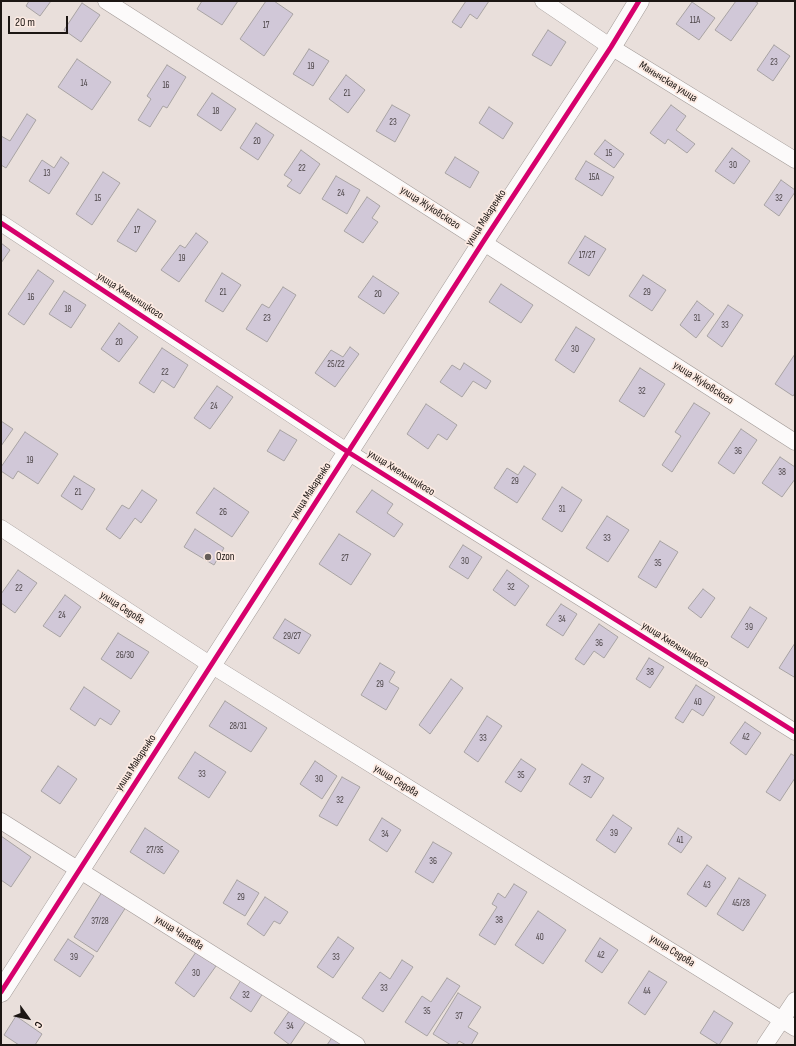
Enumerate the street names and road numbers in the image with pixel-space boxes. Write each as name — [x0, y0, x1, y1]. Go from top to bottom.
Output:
street label: Манычская улица — [636, 59, 700, 105]
street label: улица Жуковского — [397, 184, 463, 232]
street label: улица Макаренко — [463, 187, 509, 249]
street label: улица Хмельницкого — [94, 270, 166, 322]
street label: улица Жуковского — [670, 359, 736, 407]
street label: улица Хмельницкого — [365, 447, 437, 499]
street label: улица Макаренко — [288, 460, 334, 522]
street label: улица Седова — [97, 589, 147, 627]
street label: улица Хмельницкого — [639, 619, 711, 671]
street label: улица Макаренко — [113, 732, 159, 794]
street label: улица Седова — [371, 762, 421, 800]
street label: улица Чапаева — [152, 913, 206, 953]
street label: улица Седова — [647, 932, 697, 970]

